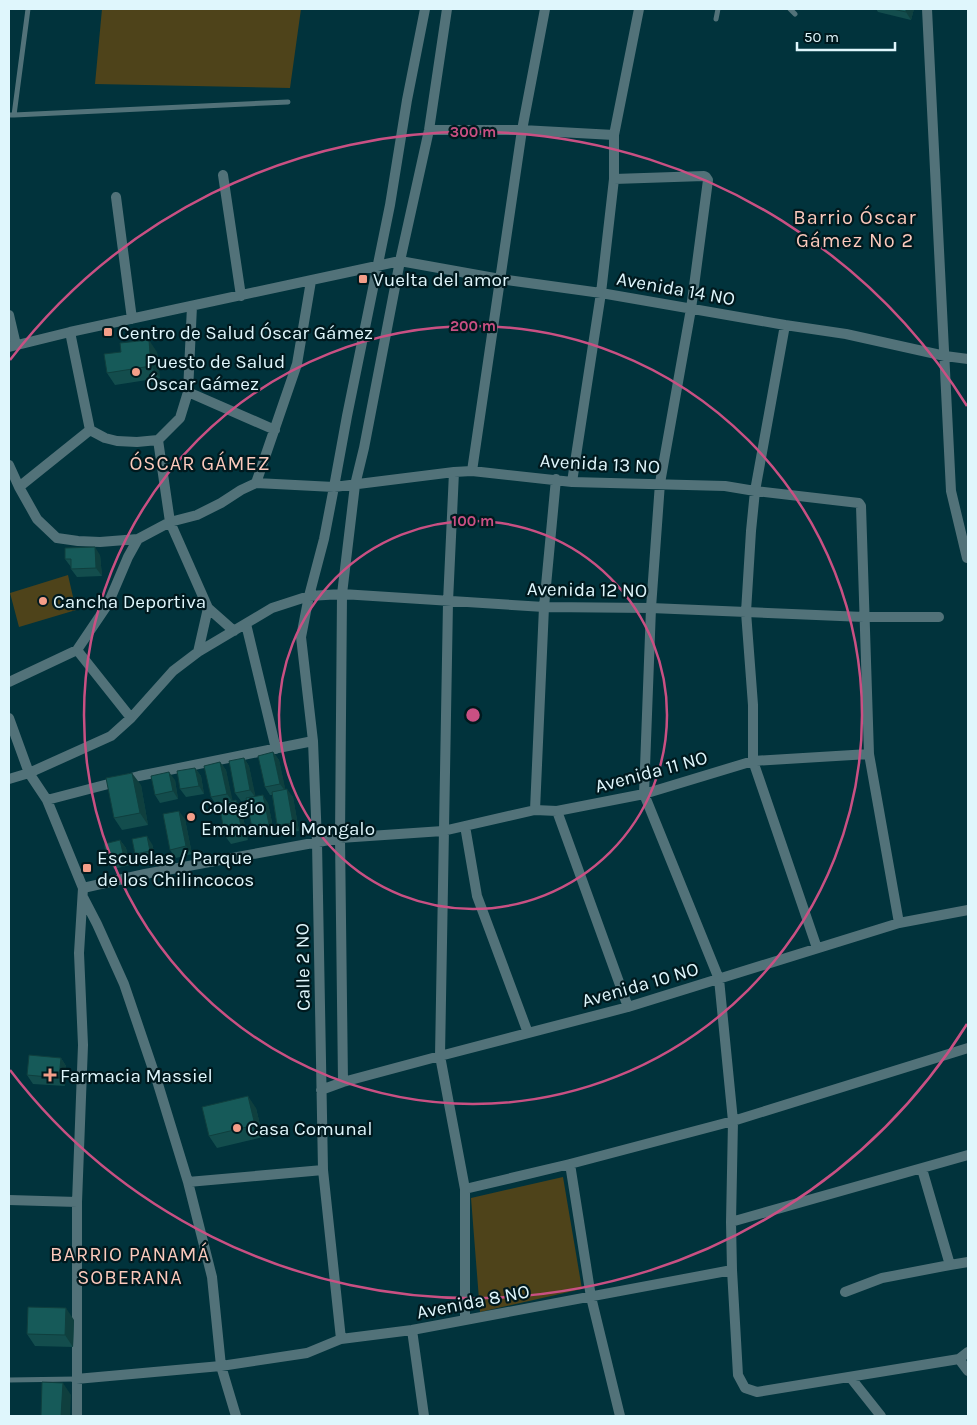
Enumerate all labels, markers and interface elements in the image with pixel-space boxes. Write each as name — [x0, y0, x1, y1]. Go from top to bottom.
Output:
scale bar — [797, 20, 894, 52]
text: 50 m — [804, 28, 839, 46]
text: 300 m — [450, 123, 496, 141]
district label: Barrio Óscar Gámez Nº 2 — [793, 205, 917, 252]
street label: Avenida 14 NO — [615, 268, 737, 310]
place label: Vuelta del amor — [373, 269, 509, 291]
marker: Vuelta del amor — [357, 273, 369, 285]
text: 200 m — [450, 317, 496, 335]
place label: Centro de Salud Óscar Gámez — [118, 321, 373, 344]
marker: Centro de Salud Óscar Gámez — [102, 326, 114, 338]
place label: Puesto de Salud Óscar Gámez — [146, 351, 285, 395]
marker: Puesto de Salud Óscar Gámez — [130, 366, 142, 378]
street label: Avenida 13 NO — [539, 450, 661, 478]
district label: ÓSCAR GÁMEZ — [129, 451, 271, 475]
text: 100 m — [452, 512, 494, 530]
street label: Avenida 12 NO — [527, 578, 647, 602]
place label: Cancha Deportiva — [53, 591, 206, 613]
marker: Cancha Deportiva — [37, 595, 49, 607]
centre of rings — [464, 706, 482, 724]
street label: Avenida 11 NO — [593, 746, 710, 798]
place label: Colegio Emmanuel Mongalo — [201, 796, 375, 840]
marker: Colegio Emmanuel Mongalo — [185, 811, 197, 823]
place label: Escuelas / Parque de los Chilincocos — [97, 847, 254, 891]
marker: Escuelas / Parque de los Chilincocos — [81, 862, 93, 874]
street label: Calle 2 NO — [291, 923, 315, 1011]
street label: Avenida 10 NO — [579, 958, 701, 1012]
place label: Farmacia Massiel — [60, 1065, 213, 1087]
marker: Farmacia Massiel — [44, 1069, 56, 1081]
place label: Casa Comunal — [247, 1118, 373, 1140]
marker: Casa Comunal — [231, 1122, 243, 1134]
district label: BARRIO PANAMÁ SOBERANA — [50, 1242, 210, 1289]
street label: Avenida 8 NO — [415, 1280, 532, 1324]

